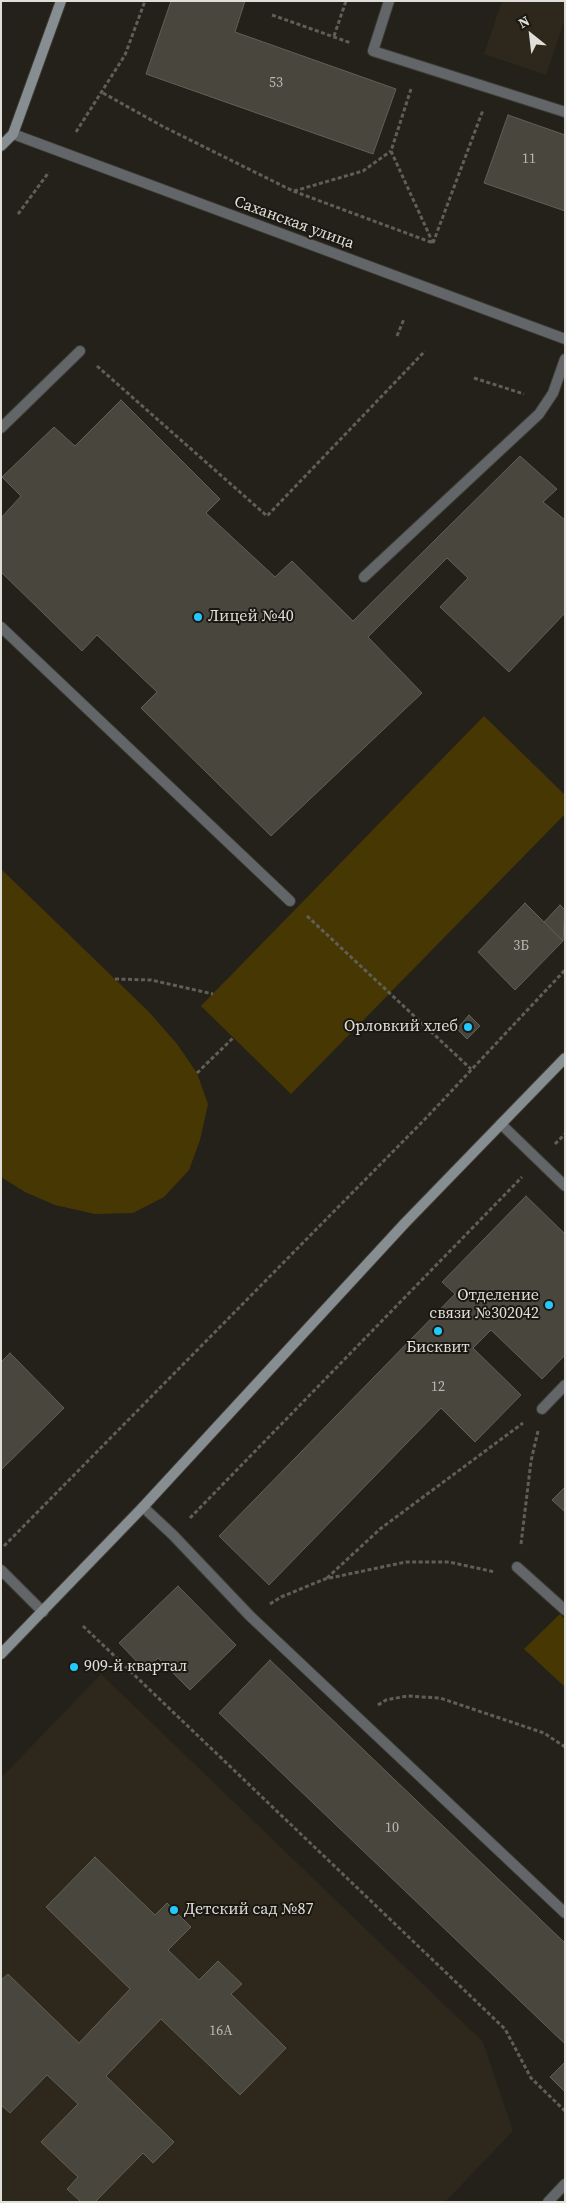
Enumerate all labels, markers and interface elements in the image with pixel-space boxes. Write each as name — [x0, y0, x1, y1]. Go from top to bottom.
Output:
north arrow — [506, 10, 556, 60]
text: N — [514, 11, 533, 33]
house number: 53 — [269, 75, 283, 91]
house number: 11 — [522, 151, 536, 167]
street label: Саханская улица — [231, 192, 357, 254]
place label: Лицей №40 — [208, 607, 294, 627]
marker: Лицей №40 — [192, 611, 204, 623]
house number: 3Б — [513, 938, 529, 954]
place label: Орловкий хлеб — [344, 1017, 458, 1037]
marker: Орловкий хлеб — [462, 1021, 474, 1033]
place label: Отделение связи №302042 — [429, 1286, 539, 1324]
marker: Отделение связи №302042 — [543, 1299, 555, 1311]
marker: Бисквит — [432, 1325, 444, 1337]
place label: Бисквит — [406, 1338, 470, 1358]
house number: 12 — [431, 1379, 445, 1395]
place label: 909-й квартал — [84, 1657, 187, 1677]
marker: 909-й квартал — [68, 1661, 80, 1673]
house number: 10 — [385, 1820, 399, 1836]
place label: Детский сад №87 — [184, 1900, 313, 1920]
marker: Детский сад №87 — [168, 1904, 180, 1916]
house number: 16А — [209, 2023, 233, 2039]

